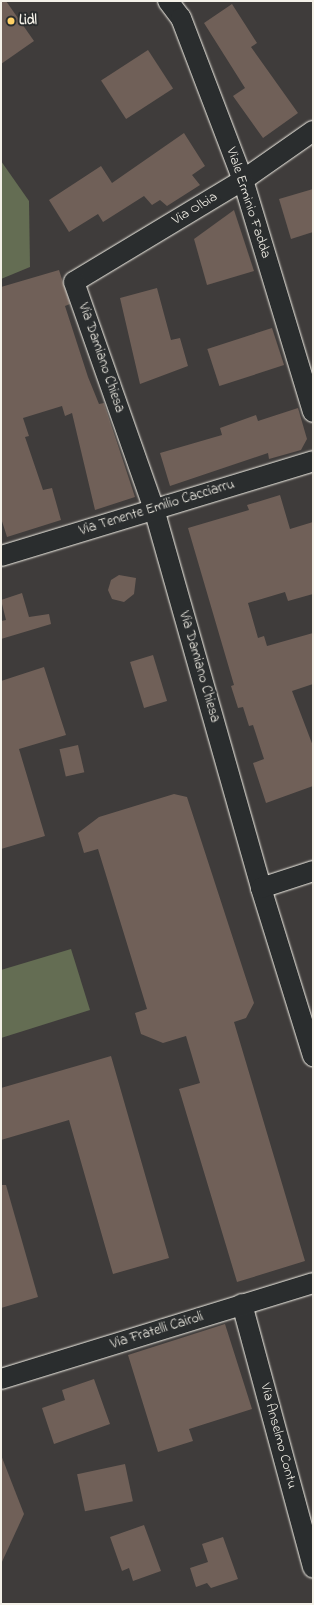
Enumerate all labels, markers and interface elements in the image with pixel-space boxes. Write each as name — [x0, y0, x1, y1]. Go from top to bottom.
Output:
place label: Lidl — [19, 13, 37, 29]
marker: Lidl — [6, 16, 16, 26]
street label: Viale Erminio Fadda — [222, 145, 274, 261]
street label: Via Olbia — [169, 189, 221, 229]
street label: Via Damiano Chiesa — [74, 301, 128, 415]
street label: Via Tenente Emilio Cacciarru — [77, 476, 237, 540]
street label: Via Damiano Chiesa — [175, 609, 223, 725]
street label: Via Fratelli Cairoli — [109, 1309, 205, 1353]
street label: Via Anselmo Contu — [256, 1382, 300, 1490]

